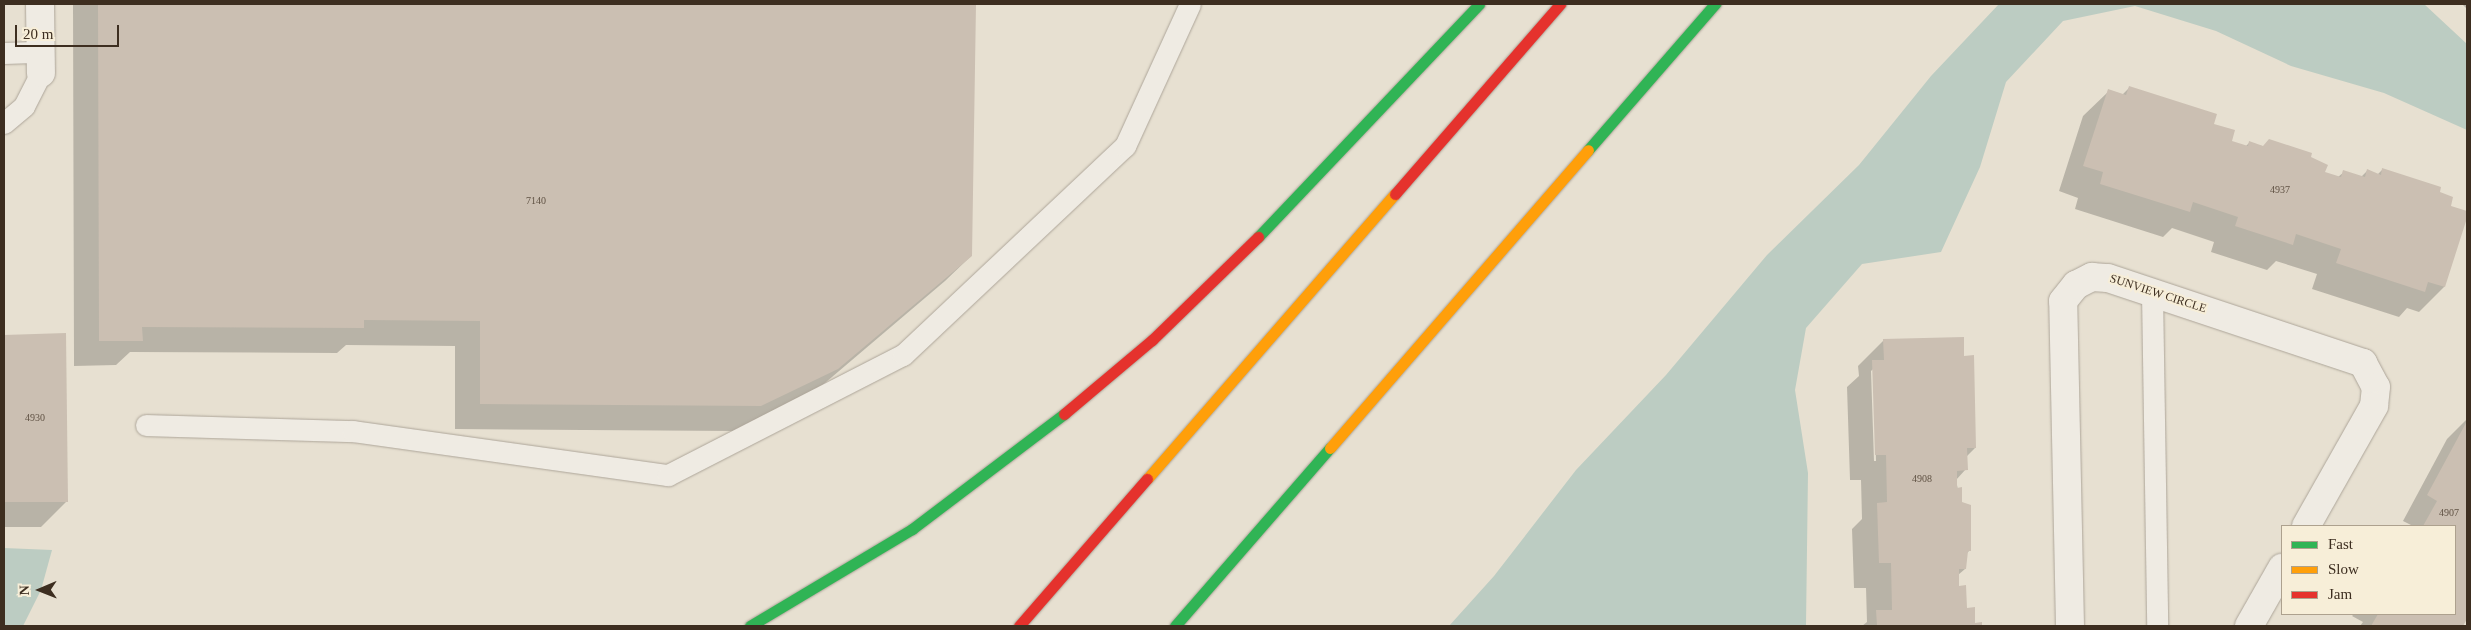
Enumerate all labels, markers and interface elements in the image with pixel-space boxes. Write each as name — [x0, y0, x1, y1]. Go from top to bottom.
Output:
scale bar — [18, 15, 121, 47]
text: 20 m — [23, 26, 53, 42]
house number: 4937 — [2270, 184, 2290, 196]
house number: 7140 — [526, 195, 546, 207]
street label: SUNVIEW CIRCLE — [2108, 272, 2208, 316]
house number: 4930 — [25, 412, 45, 424]
house number: 4908 — [1912, 473, 1932, 485]
house number: 4907 — [2439, 507, 2459, 519]
legend — [2281, 525, 2456, 615]
text: Fast — [2328, 536, 2353, 552]
text: Slow — [2328, 561, 2359, 577]
north arrow — [15, 565, 65, 615]
text: N — [17, 585, 32, 595]
text: Jam — [2328, 586, 2352, 602]

